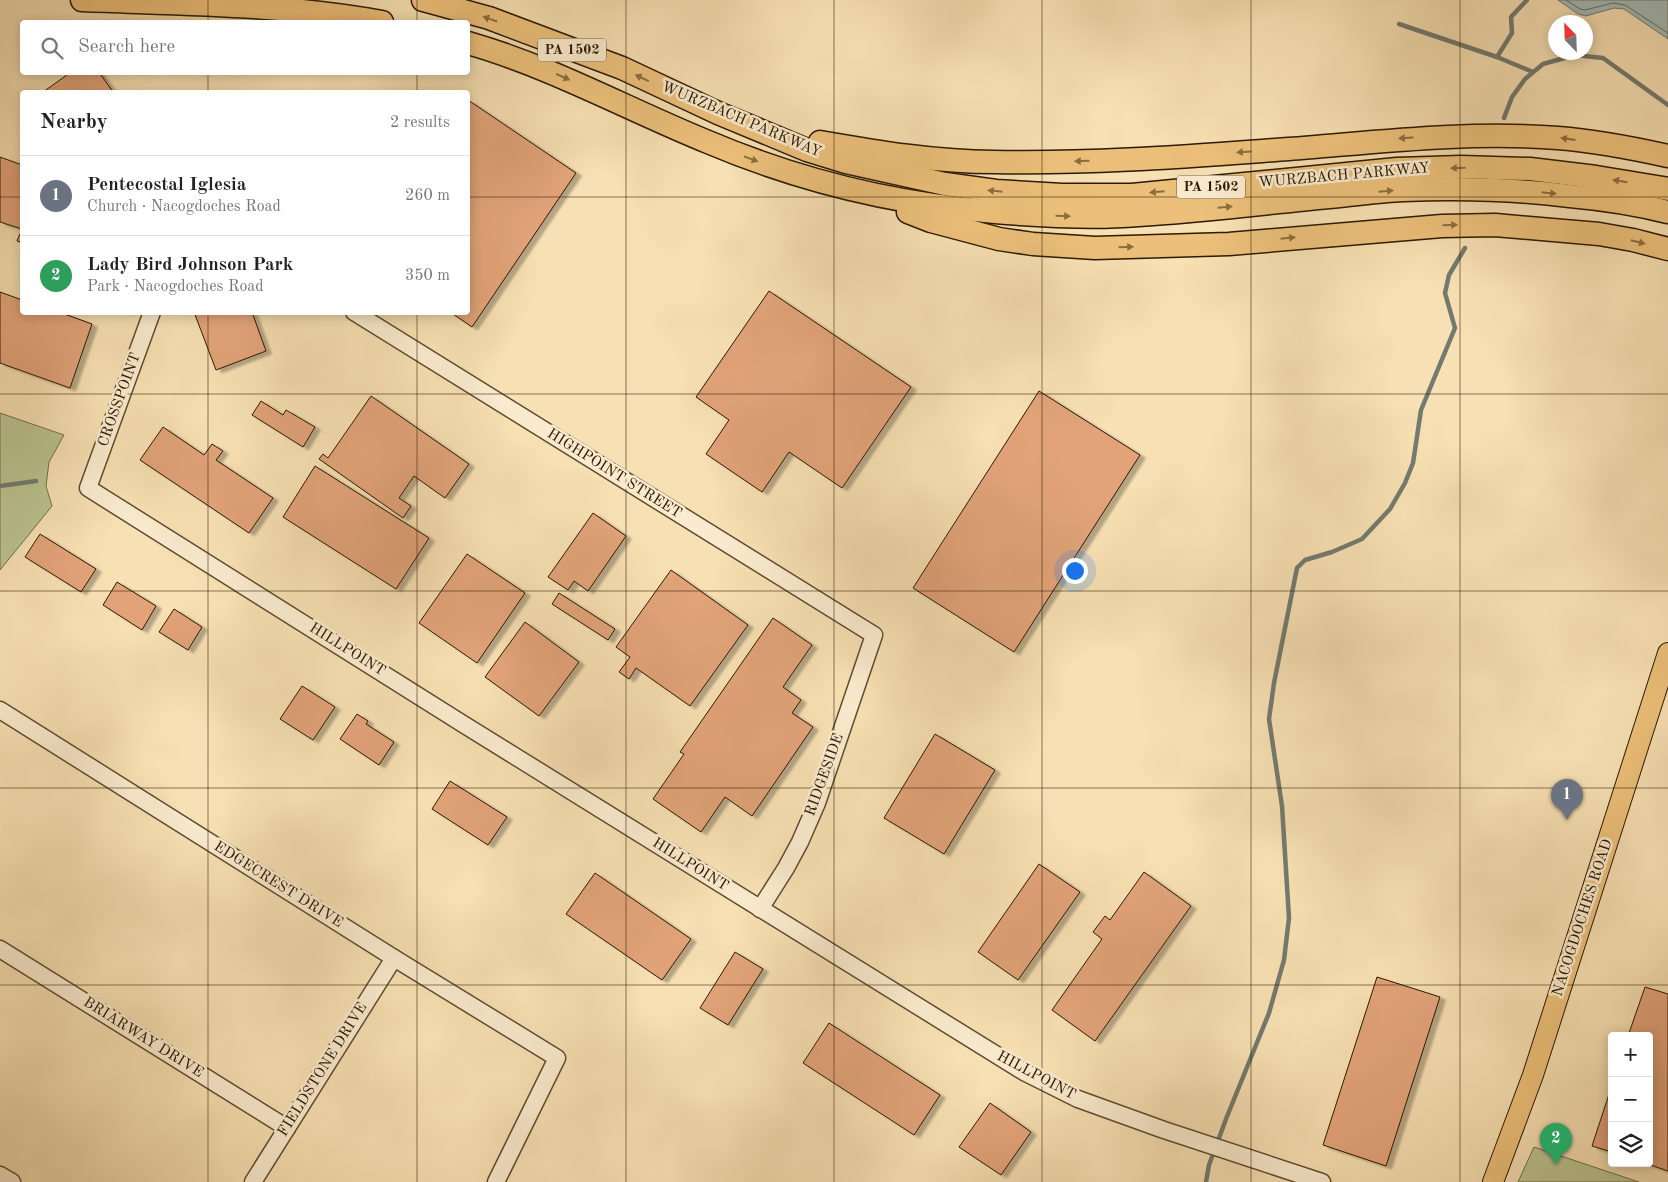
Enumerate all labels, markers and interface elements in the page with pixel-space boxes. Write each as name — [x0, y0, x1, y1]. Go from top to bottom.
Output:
one-way arrow — [483, 15, 498, 22]
north arrow — [1548, 15, 1593, 60]
search box — [20, 20, 470, 75]
icon: search — [38, 34, 66, 62]
text: Search here — [78, 38, 175, 57]
road number: PA 1502 — [538, 38, 606, 62]
one-way arrow — [556, 73, 570, 81]
one-way arrow — [635, 73, 649, 81]
street label: WURZBACH PARKWAY — [659, 80, 823, 161]
text: Nearby — [40, 112, 108, 133]
text: 2 results — [390, 115, 450, 131]
one-way arrow — [1398, 135, 1414, 143]
one-way arrow — [1560, 135, 1576, 143]
one-way arrow — [1236, 148, 1252, 156]
one-way arrow — [744, 156, 759, 163]
one-way arrow — [1074, 157, 1090, 165]
street label: WURZBACH PARKWAY — [1258, 161, 1430, 191]
one-way arrow — [1450, 164, 1466, 172]
text: Pentecostal Iglesia — [87, 176, 246, 195]
road number: PA 1502 — [1177, 176, 1245, 198]
one-way arrow — [1612, 176, 1628, 184]
one-way arrow — [986, 187, 1002, 195]
one-way arrow — [1379, 187, 1395, 195]
text: 1 — [51, 188, 61, 204]
text: 260 m — [405, 188, 450, 204]
one-way arrow — [1149, 189, 1165, 197]
one-way arrow — [1541, 189, 1557, 197]
text: Church · Nacogdoches Road — [87, 199, 281, 215]
one-way arrow — [1217, 203, 1233, 211]
one-way arrow — [1055, 212, 1071, 220]
one-way arrow — [1442, 221, 1458, 229]
one-way arrow — [1280, 234, 1296, 242]
one-way arrow — [1630, 238, 1645, 246]
one-way arrow — [1118, 243, 1134, 251]
text: Lady Bird Johnson Park — [87, 256, 294, 275]
text: 2 — [51, 268, 61, 284]
text: 350 m — [405, 268, 450, 284]
text: Park · Nacogdoches Road — [87, 279, 264, 295]
street label: CROSSPOINT — [96, 351, 144, 449]
street label: HIGHPOINT STREET — [544, 426, 684, 522]
your location — [1062, 558, 1088, 584]
street label: HILLPOINT — [306, 621, 388, 679]
street label: RIDGESIDE — [803, 732, 847, 818]
pin: 1 — [1551, 779, 1583, 820]
street label: HILLPOINT — [649, 836, 731, 894]
street label: NACOGDOCHES ROAD — [1550, 837, 1616, 999]
street label: EDGECREST DRIVE — [211, 839, 345, 931]
street label: BRIARWAY DRIVE — [80, 995, 206, 1081]
street label: FIELDSTONE DRIVE — [276, 1000, 370, 1140]
map controls — [1608, 1032, 1653, 1167]
button: + — [1608, 1032, 1653, 1077]
street label: HILLPOINT — [994, 1049, 1078, 1103]
button: − — [1608, 1077, 1653, 1122]
button: layers — [1608, 1122, 1653, 1167]
pin: 2 — [1540, 1123, 1572, 1164]

